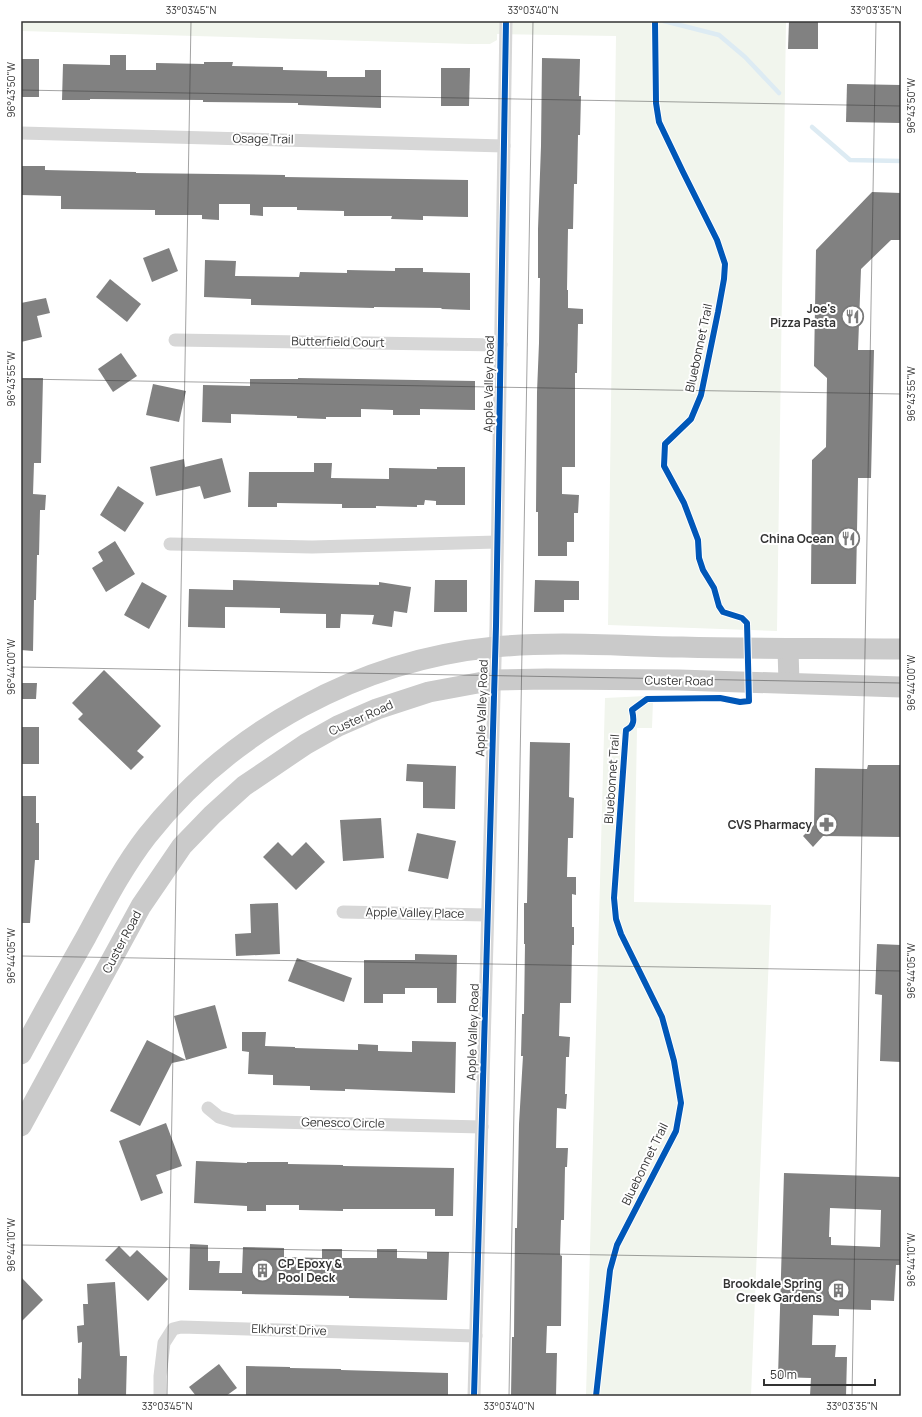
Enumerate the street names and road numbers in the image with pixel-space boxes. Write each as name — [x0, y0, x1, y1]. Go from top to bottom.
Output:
street label: Osage Trail — [232, 129, 294, 148]
street label: Bluebonnet Trail — [681, 302, 716, 394]
street label: Butterfield Court — [291, 332, 385, 351]
street label: Apple Valley Road — [479, 335, 498, 433]
street label: Apple Valley Road — [471, 659, 492, 757]
street label: Custer Road — [644, 671, 714, 690]
street label: Custer Road — [326, 696, 396, 739]
street label: Bluebonnet Trail — [600, 734, 623, 824]
street label: Apple Valley Place — [365, 903, 465, 922]
street label: Custer Road — [98, 907, 145, 976]
street label: Apple Valley Road — [462, 983, 483, 1081]
street label: Genesco Circle — [301, 1113, 385, 1132]
street label: Bluebonnet Trail — [617, 1120, 672, 1208]
street label: Elkhurst Drive — [251, 1320, 327, 1339]

